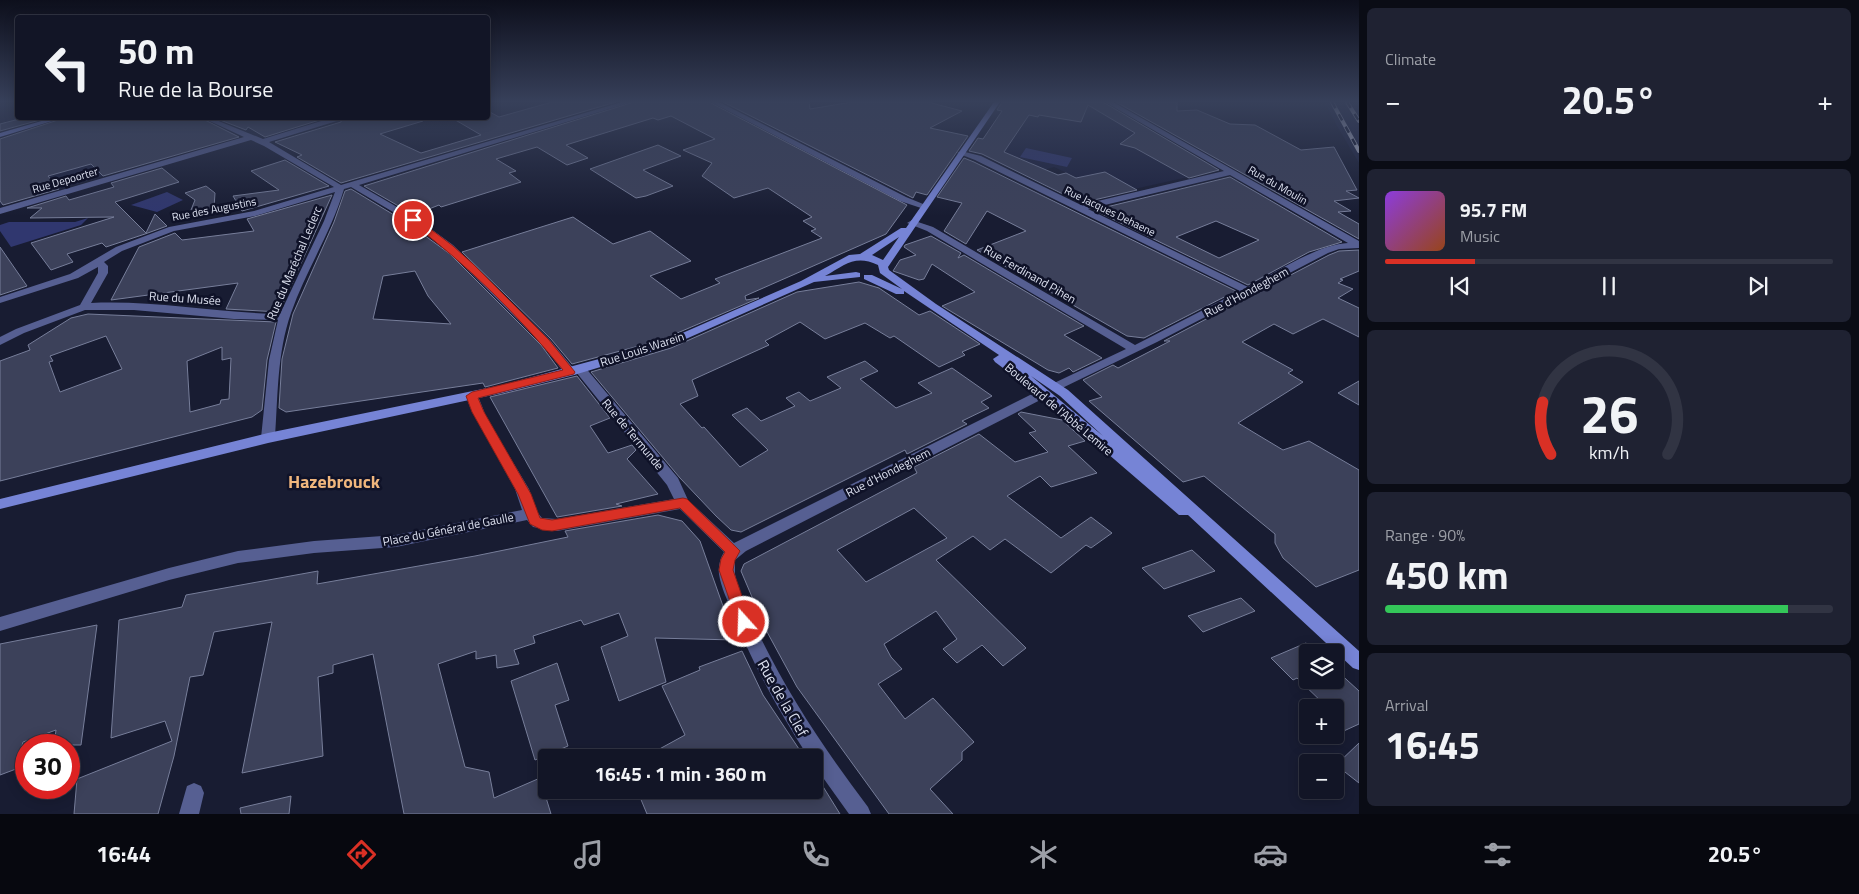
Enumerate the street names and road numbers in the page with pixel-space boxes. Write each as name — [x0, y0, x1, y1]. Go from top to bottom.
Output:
street label: Rue du Moulin — [1245, 161, 1311, 209]
street label: Rue Depoorter — [30, 163, 100, 197]
street label: Rue Jacques Dehaene — [1062, 182, 1159, 240]
street label: Rue des Augustins — [170, 193, 258, 225]
street label: Rue du Maréchal Leclerc — [261, 203, 327, 323]
street label: Rue Ferdinand Pihen — [980, 240, 1080, 308]
street label: Rue d'Hondeghem — [1200, 262, 1292, 322]
street label: Rue du Musée — [148, 286, 222, 310]
street label: Rue Louis Warein — [598, 326, 686, 372]
street label: Boulevard de l'Abbé Lemire — [1001, 358, 1117, 460]
street label: Rue de Termunde — [597, 394, 669, 474]
street label: Rue d'Hondeghem — [842, 442, 934, 502]
street label: Place du Général de Gaulle — [381, 507, 515, 551]
street label: Rue de la Clef — [752, 655, 814, 741]

